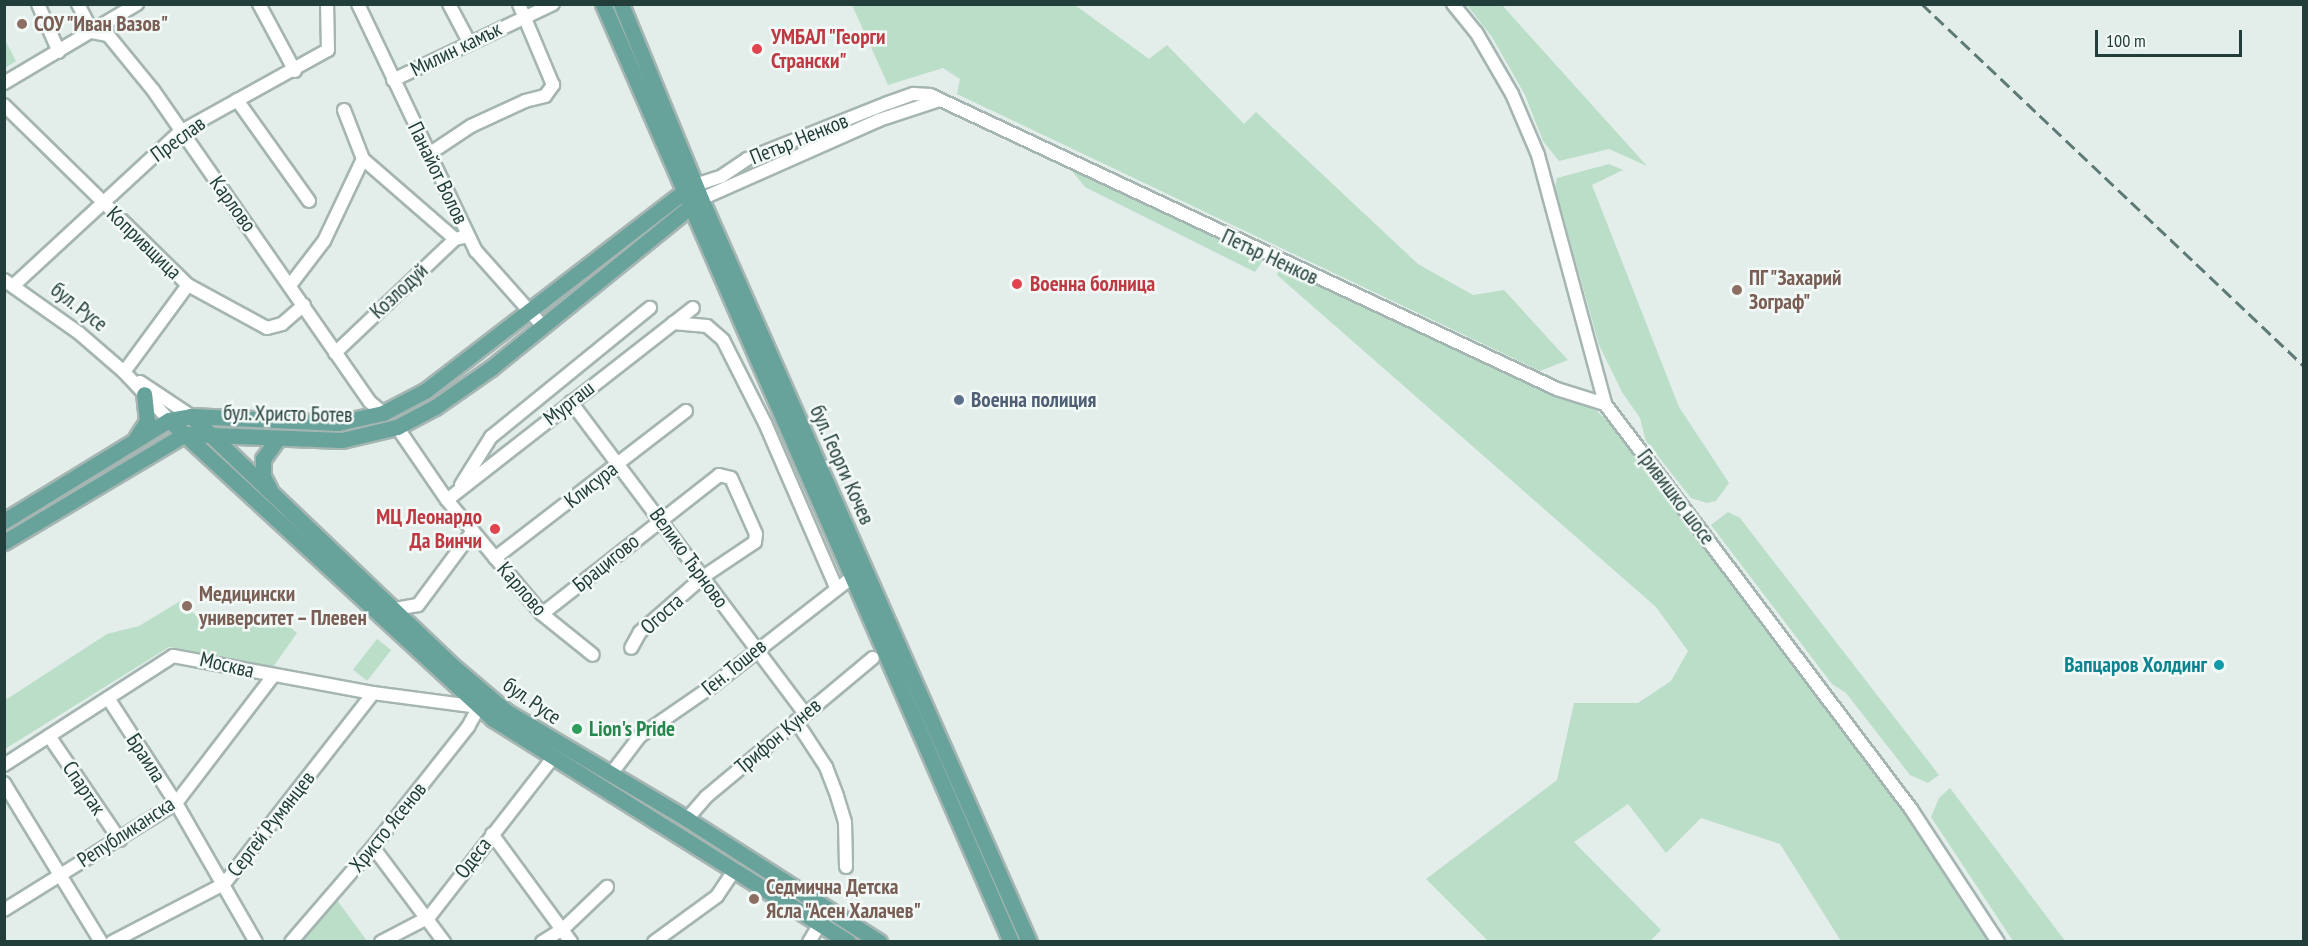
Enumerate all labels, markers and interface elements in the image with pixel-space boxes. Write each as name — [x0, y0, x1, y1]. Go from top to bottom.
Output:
place label: СОУ "Иван Вазов" — [34, 11, 170, 37]
street label: Милин камък — [406, 16, 506, 82]
marker: СОУ "Иван Вазов" — [15, 17, 29, 31]
scale bar — [2098, 18, 2245, 56]
place label: УМБАЛ "Георги Странски" — [771, 24, 887, 74]
text: 100 m — [2106, 29, 2146, 52]
marker: УМБАЛ "Георги Странски" — [748, 40, 766, 58]
street label: Петър Ненков — [746, 108, 852, 170]
street label: Преслав — [146, 111, 210, 167]
street label: Панайот Волов — [402, 117, 474, 229]
street label: Карлово — [204, 171, 262, 237]
street label: Копривщица — [101, 201, 187, 285]
street label: Петър Ненков — [1218, 224, 1322, 290]
street label: Козлодуй — [365, 258, 433, 324]
place label: ПГ "Захарий Зограф" — [1749, 265, 1844, 315]
place label: Военна болница — [1030, 271, 1155, 297]
marker: Военна болница — [1008, 275, 1026, 293]
street label: бул. Русе — [45, 277, 113, 337]
marker: ПГ "Захарий Зограф" — [1730, 283, 1744, 297]
street label: Мургаш — [539, 375, 599, 431]
place label: Военна полиция — [971, 387, 1096, 413]
marker: Военна полиция — [952, 393, 966, 407]
street label: бул. Христо Ботев — [222, 400, 354, 428]
street label: бул. Георги Кочев — [804, 401, 880, 529]
street label: Гривишко шосе — [1632, 444, 1720, 550]
street label: Клисура — [559, 456, 623, 514]
street label: Велико Търново — [644, 503, 734, 613]
place label: МЦ Леонардо Да Винчи — [376, 504, 482, 554]
marker: МЦ Леонардо Да Винчи — [486, 520, 504, 538]
street label: Брацигово — [568, 529, 644, 597]
street label: Карлово — [492, 557, 552, 621]
place label: Медицински университет – Плевен — [199, 581, 370, 631]
street label: Огоста — [635, 588, 689, 640]
marker: Медицински университет – Плевен — [180, 599, 194, 613]
street label: Ген. Тошев — [696, 633, 772, 701]
street label: Москва — [197, 647, 257, 683]
place label: Вапцаров Холдинг — [2064, 652, 2207, 678]
marker: Вапцаров Холдинг — [2212, 658, 2226, 672]
street label: бул. Русе — [498, 672, 566, 730]
street label: Трифон Кунев — [730, 693, 826, 779]
place label: Lion's Pride — [589, 716, 675, 742]
marker: Lion's Pride — [570, 722, 584, 736]
street label: Браила — [121, 729, 171, 787]
street label: Спартак — [57, 756, 111, 820]
street label: Сергей Румянцев — [222, 766, 320, 882]
street label: Христо Ясенов — [344, 777, 432, 877]
street label: Републиканска — [73, 791, 179, 873]
street label: Одеса — [450, 833, 496, 883]
place label: Седмична Детска Ясла "Асен Халачев" — [766, 874, 923, 924]
marker: Седмична Детска Ясла "Асен Халачев" — [747, 892, 761, 906]

